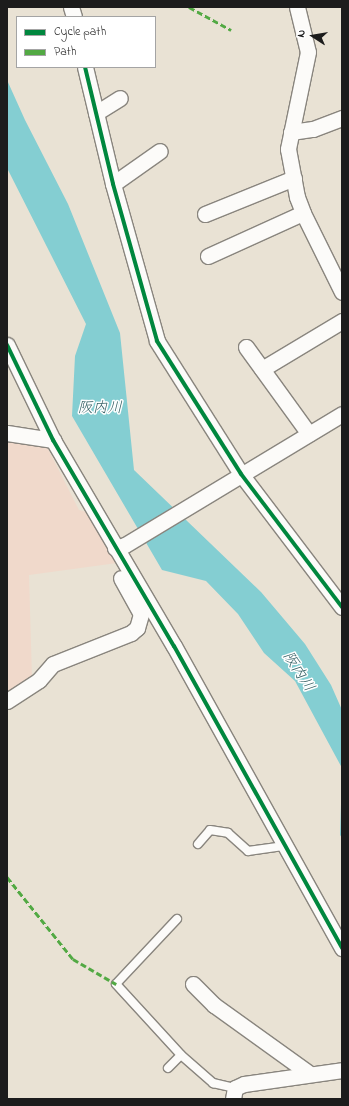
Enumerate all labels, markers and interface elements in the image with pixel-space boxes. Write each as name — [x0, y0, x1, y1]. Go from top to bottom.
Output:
legend — [16, 16, 156, 68]
north arrow — [293, 16, 333, 56]
text: Cycle path — [54, 23, 106, 41]
text: N — [293, 28, 310, 39]
text: Path — [54, 43, 76, 61]
water label: 阪内川 — [78, 400, 122, 418]
water label: 阪内川 — [278, 648, 318, 696]

